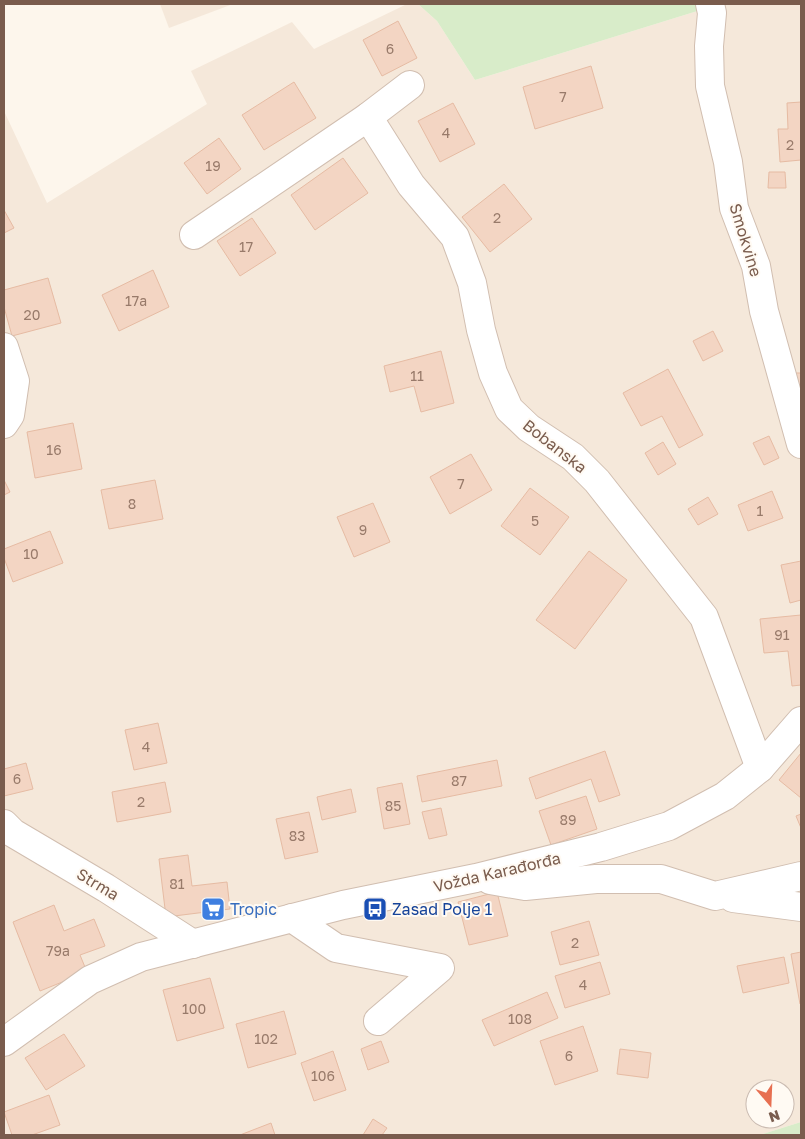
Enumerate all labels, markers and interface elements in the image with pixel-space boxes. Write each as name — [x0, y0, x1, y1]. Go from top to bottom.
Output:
house number: 6 — [386, 40, 394, 57]
house number: 7 — [559, 88, 567, 105]
house number: 4 — [442, 124, 450, 141]
house number: 2 — [786, 136, 794, 153]
house number: 19 — [205, 157, 221, 174]
street label: Smokvine — [725, 201, 767, 279]
house number: 2 — [493, 209, 501, 226]
house number: 17 — [239, 238, 253, 255]
house number: 17a — [125, 292, 147, 309]
house number: 20 — [24, 306, 40, 323]
house number: 11 — [410, 367, 424, 384]
street label: Bobanska — [519, 415, 591, 477]
house number: 16 — [46, 441, 62, 458]
house number: 7 — [457, 475, 465, 492]
house number: 8 — [128, 495, 136, 512]
house number: 1 — [757, 502, 764, 519]
house number: 5 — [531, 512, 539, 529]
house number: 9 — [359, 521, 367, 538]
house number: 10 — [23, 545, 39, 562]
house number: 91 — [774, 626, 790, 643]
house number: 4 — [142, 738, 150, 755]
house number: 6 — [13, 770, 21, 787]
house number: 87 — [451, 772, 467, 789]
house number: 2 — [137, 793, 145, 810]
house number: 85 — [385, 797, 401, 814]
house number: 89 — [559, 811, 577, 828]
house number: 83 — [289, 827, 305, 844]
street label: Vožda Karađorđa — [431, 848, 563, 896]
street label: Strma — [73, 864, 123, 904]
house number: 81 — [169, 875, 185, 892]
supermarket icon: Tropic — [200, 896, 226, 922]
bus stop icon: Zasad Polje 1 — [362, 896, 388, 922]
place label: Tropic — [230, 899, 277, 919]
place label: Zasad Polje 1 — [392, 899, 493, 919]
house number: 2 — [571, 934, 579, 951]
house number: 79a — [46, 942, 70, 959]
house number: 4 — [579, 976, 587, 993]
house number: 100 — [182, 1000, 206, 1017]
house number: 108 — [508, 1010, 532, 1027]
house number: 102 — [254, 1030, 278, 1047]
house number: 6 — [565, 1047, 573, 1064]
house number: 106 — [311, 1067, 335, 1084]
north arrow — [745, 1079, 795, 1129]
text: N — [767, 1107, 782, 1127]

